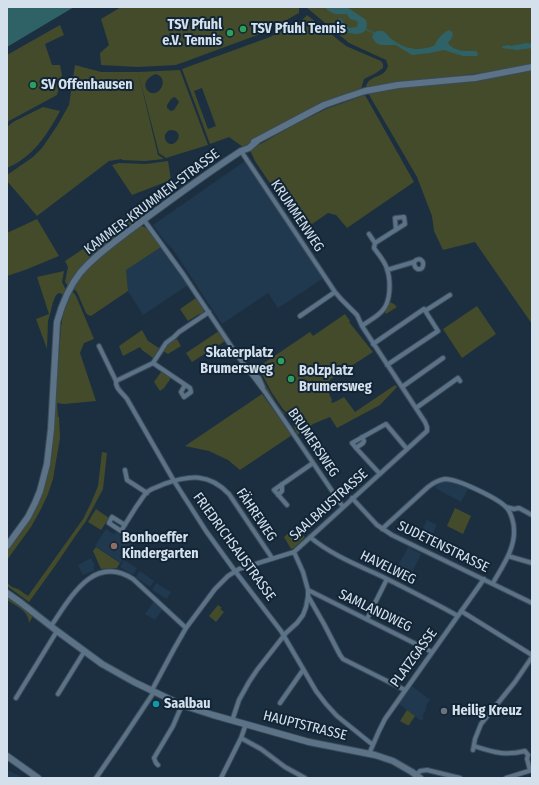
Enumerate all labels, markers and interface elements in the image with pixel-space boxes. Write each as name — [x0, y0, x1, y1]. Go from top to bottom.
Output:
place label: TSV Pfuhl e.V. Tennis — [162, 17, 222, 50]
place label: TSV Pfuhl Tennis — [251, 21, 346, 37]
marker: TSV Pfuhl Tennis — [238, 24, 248, 34]
marker: TSV Pfuhl e.V. Tennis — [225, 28, 235, 38]
place label: SV Offenhausen — [41, 77, 133, 93]
marker: SV Offenhausen — [28, 80, 38, 90]
street label: KAMMER-KRUMMEN-STRASSE — [81, 146, 223, 258]
street label: KRUMMENWEG — [267, 177, 327, 255]
place label: Skaterplatz Brumersweg — [200, 345, 273, 378]
marker: Skaterplatz Brumersweg — [276, 356, 286, 366]
place label: Bolzplatz Brumersweg — [299, 363, 372, 396]
marker: Bolzplatz Brumersweg — [286, 374, 296, 384]
street label: BRUMERSWEG — [284, 405, 342, 481]
street label: SAALBAUSTRASSE — [287, 466, 371, 544]
street label: FÄHREWEG — [232, 485, 280, 545]
street label: FRIEDRICHSAUSTRASSE — [189, 490, 279, 604]
street label: SUDETENSTRASSE — [394, 518, 492, 576]
place label: Bonhoeffer Kindergarten — [122, 530, 199, 562]
marker: Bonhoeffer Kindergarten — [109, 541, 119, 551]
street label: HAVELWEG — [357, 547, 419, 589]
street label: SAMLANDWEG — [336, 586, 414, 636]
street label: PLATZGASSE — [387, 625, 441, 691]
place label: Saalbau — [164, 696, 211, 712]
marker: Saalbau — [151, 699, 161, 709]
place label: Heilig Kreuz — [452, 703, 522, 719]
marker: Heilig Kreuz — [439, 706, 449, 716]
street label: HAUPTSTRASSE — [261, 708, 349, 744]

